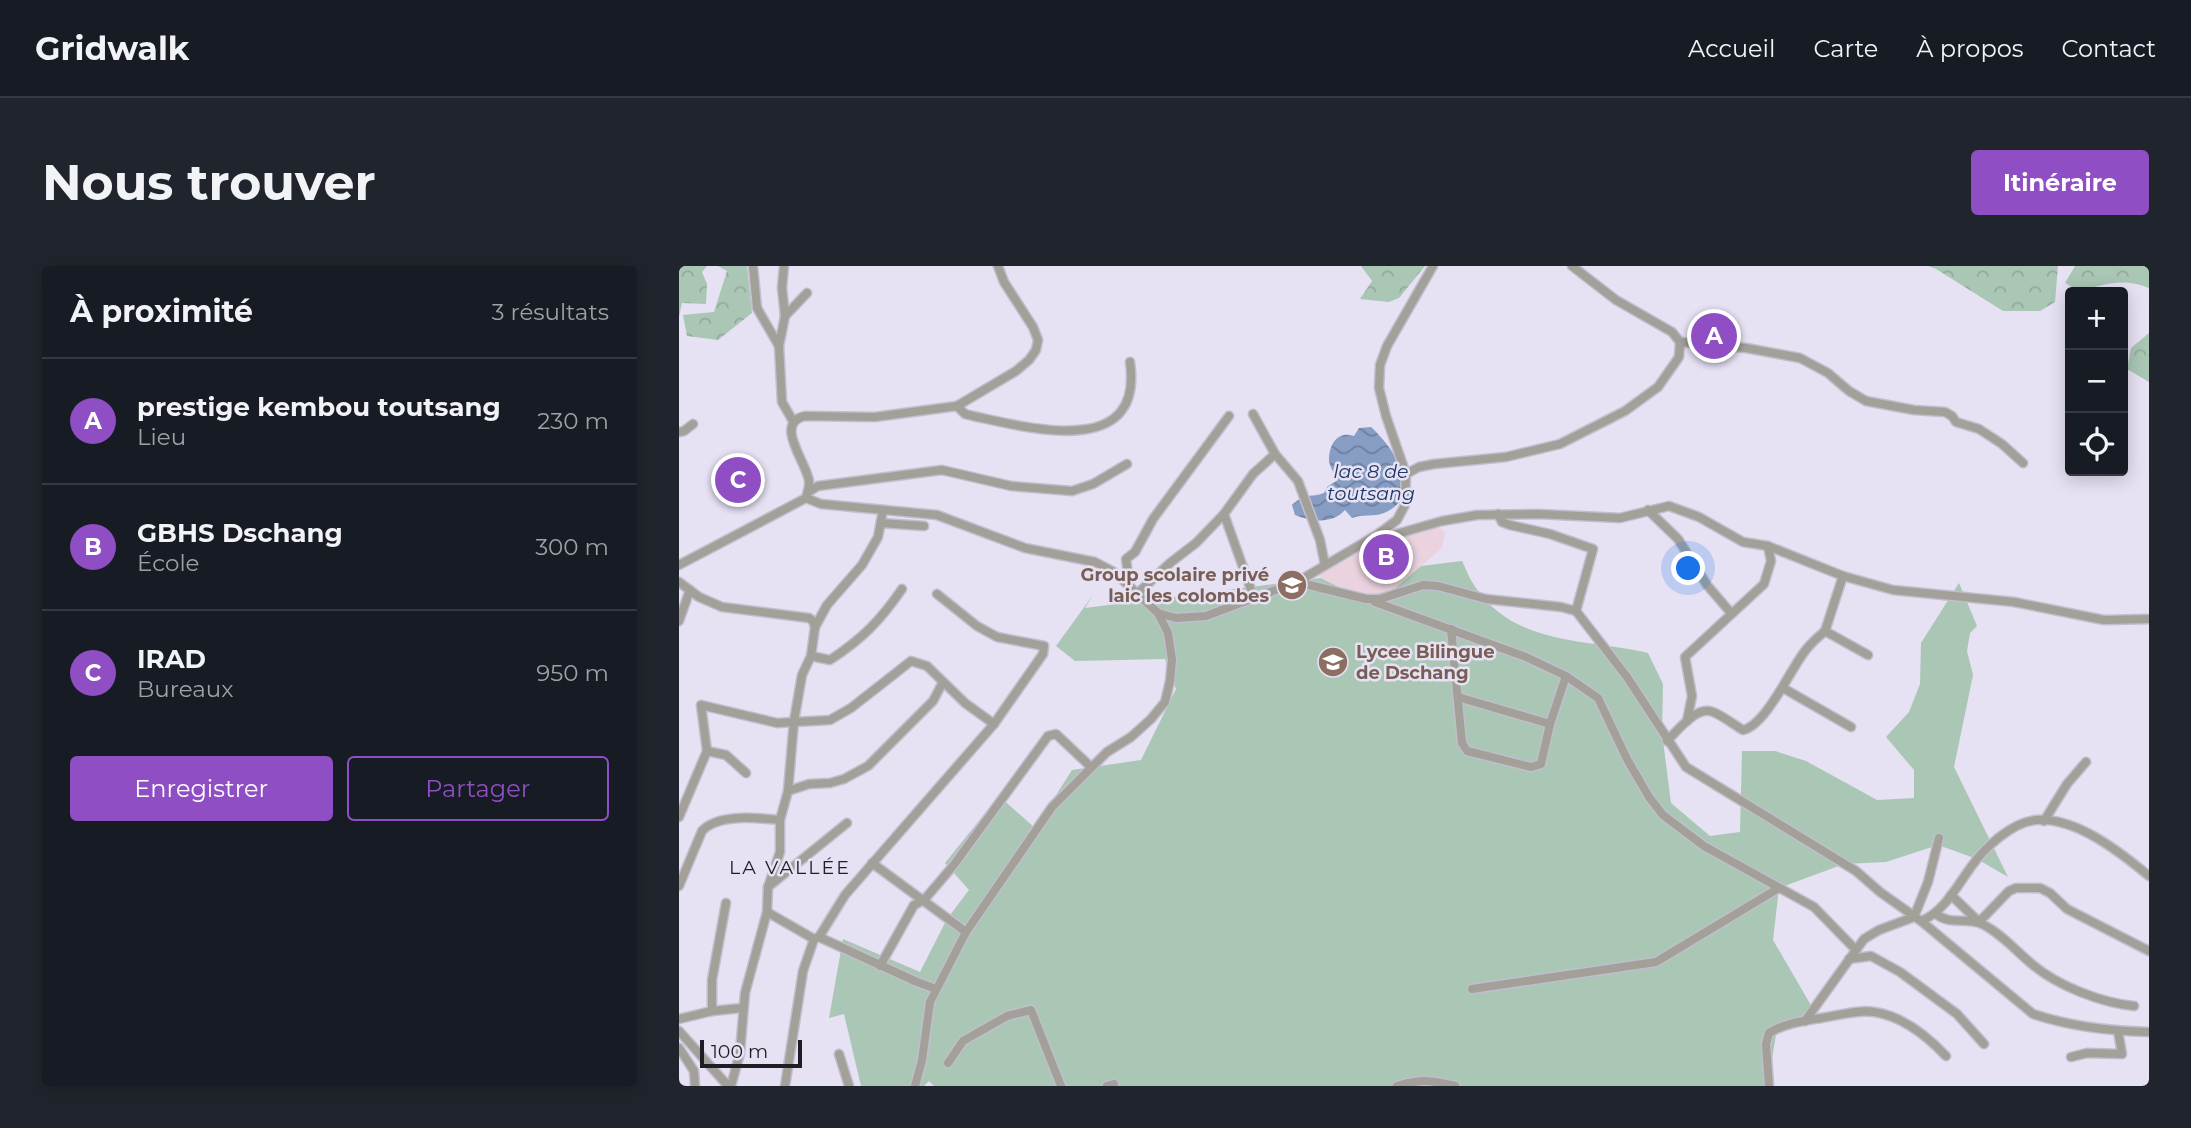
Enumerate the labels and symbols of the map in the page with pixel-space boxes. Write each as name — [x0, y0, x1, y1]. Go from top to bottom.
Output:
pin: A — [1691, 310, 1737, 362]
pin: C — [715, 454, 761, 506]
water label: lac 8 de toutsang — [1327, 460, 1415, 505]
pin: B — [1363, 531, 1409, 583]
your location — [1671, 551, 1705, 585]
place label: Group scolaire privé laic les colombes — [1081, 564, 1269, 607]
school or university icon: Group scolaire privé laic les colombes — [1275, 568, 1309, 602]
place label: Lycee Bilingue de Dschang — [1356, 641, 1495, 684]
school or university icon: Lycee Bilingue de Dschang — [1316, 645, 1350, 679]
district label: LA VALLÉE — [729, 856, 851, 879]
scale bar — [700, 1037, 801, 1069]

